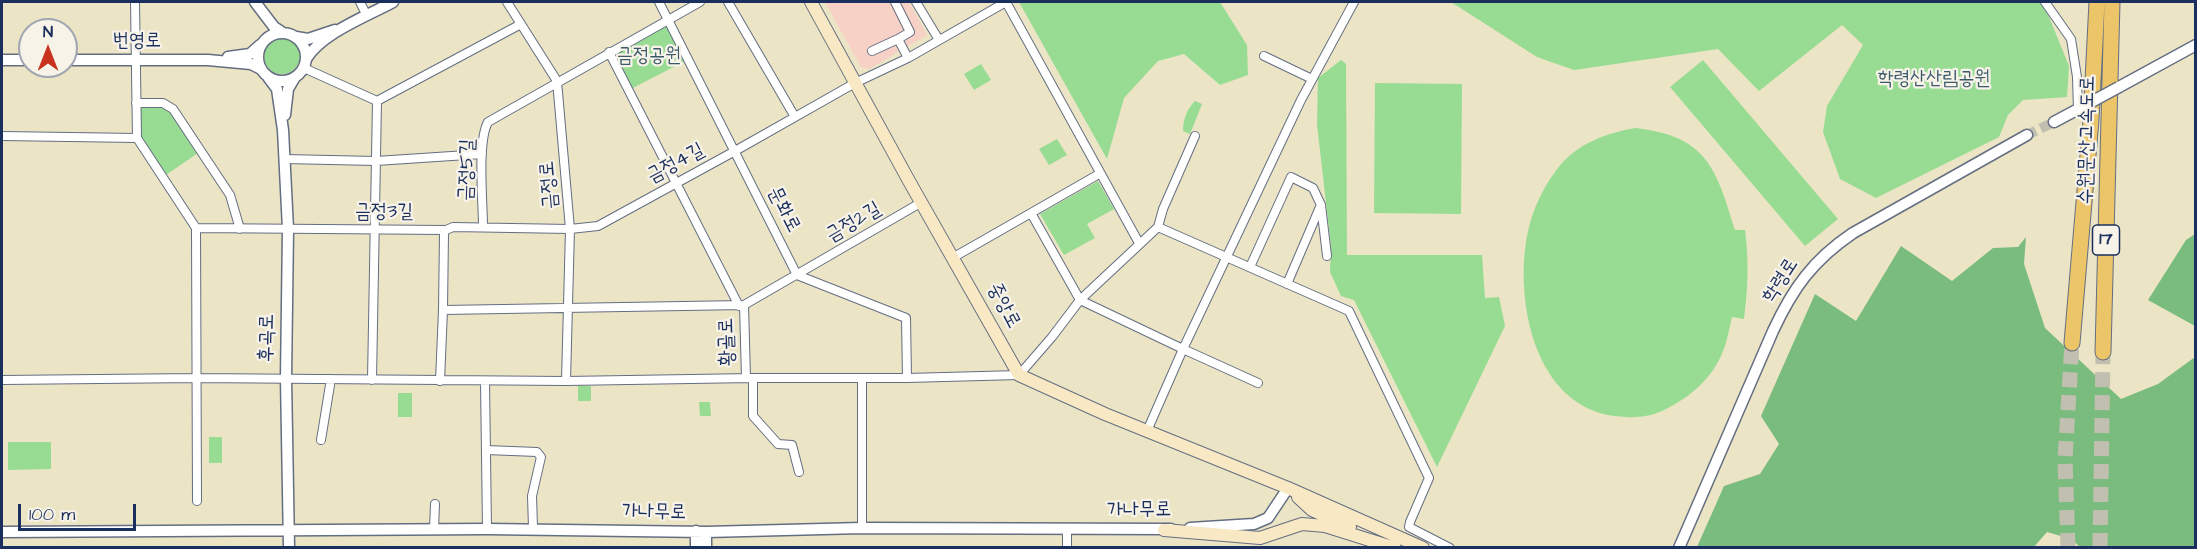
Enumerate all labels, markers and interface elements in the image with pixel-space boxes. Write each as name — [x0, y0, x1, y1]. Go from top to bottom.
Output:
north arrow — [18, 18, 78, 78]
text: N — [43, 21, 53, 43]
street label: 번영로 — [113, 30, 161, 54]
park label: 금정공원 — [617, 45, 681, 69]
park label: 학령산산림공원 — [1878, 68, 1990, 92]
street label: 수원문산고속도로 — [2075, 75, 2101, 205]
street label: 금정5길 — [455, 138, 481, 202]
street label: 금정4길 — [643, 139, 709, 189]
street label: 금정로 — [536, 160, 564, 210]
street label: 문화로 — [761, 183, 805, 237]
street label: 금정2길 — [822, 198, 886, 248]
street label: 금정3길 — [355, 201, 413, 225]
road number: 17 — [2092, 225, 2120, 255]
street label: 학령로 — [1758, 254, 1804, 308]
street label: 중앙로 — [981, 279, 1025, 333]
street label: 후곡로 — [256, 314, 280, 362]
street label: 황골로 — [715, 317, 741, 367]
scale bar — [21, 492, 140, 530]
street label: 가나무로 — [1107, 498, 1171, 524]
street label: 가나무로 — [622, 500, 686, 526]
text: 100 m — [29, 502, 75, 527]

